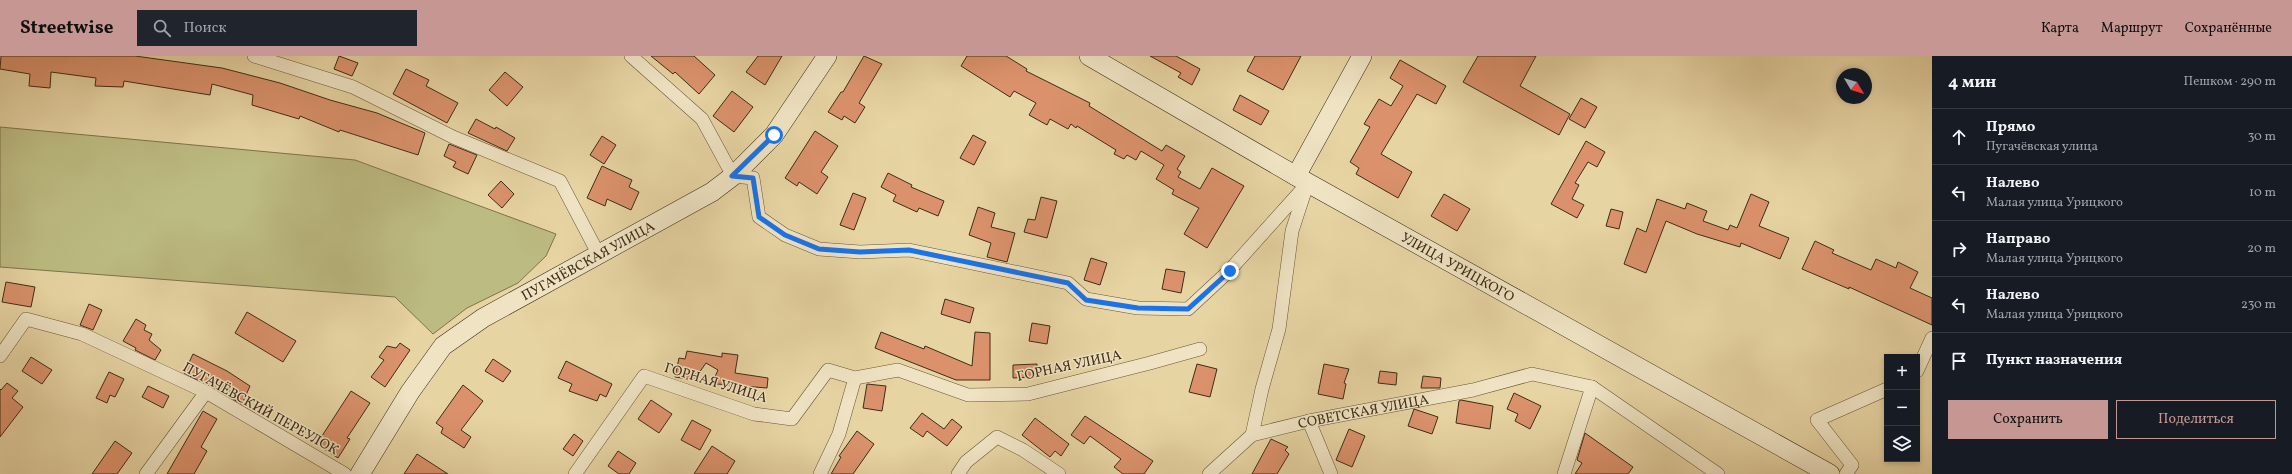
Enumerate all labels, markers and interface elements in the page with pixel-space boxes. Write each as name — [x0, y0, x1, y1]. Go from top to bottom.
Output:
search box — [137, 10, 417, 46]
text: Streetwise — [20, 15, 113, 41]
icon: search — [151, 17, 173, 39]
text: Поиск — [183, 18, 226, 39]
text: Карта — [2041, 19, 2079, 38]
text: Маршрут — [2101, 19, 2163, 38]
text: Сохранённые — [2185, 19, 2272, 38]
north arrow — [1836, 68, 1872, 104]
text: 4 мин — [1948, 71, 1996, 94]
text: Пешком · 290 m — [2184, 73, 2276, 91]
text: Прямо — [1986, 117, 2035, 138]
route start — [765, 126, 783, 144]
icon: ahead — [1948, 126, 1970, 148]
text: 30 m — [2248, 128, 2276, 146]
text: Пугачёвская улица — [1986, 138, 2098, 156]
text: Налево — [1986, 173, 2040, 194]
icon: left — [1948, 182, 1970, 204]
text: 10 m — [2249, 184, 2276, 202]
text: Малая улица Урицкого — [1986, 194, 2123, 212]
street label: ПУГАЧЁВСКАЯ УЛИЦА — [518, 217, 659, 306]
street label: УЛИЦА УРИЦКОГО — [1397, 229, 1518, 307]
text: Направо — [1986, 229, 2050, 250]
icon: right — [1948, 238, 1970, 260]
text: 20 m — [2247, 240, 2276, 258]
text: Малая улица Урицкого — [1986, 250, 2123, 268]
route end — [1221, 262, 1239, 280]
text: Налево — [1986, 285, 2040, 306]
icon: left — [1948, 294, 1970, 316]
text: 230 m — [2241, 296, 2276, 314]
text: Малая улица Урицкого — [1986, 306, 2123, 324]
street label: ГОРНАЯ УЛИЦА — [1015, 346, 1124, 387]
icon: arrive — [1948, 350, 1970, 372]
text: Пункт назначения — [1986, 350, 2122, 371]
map controls — [1884, 354, 1920, 462]
button: + — [1884, 354, 1920, 390]
street label: ПУГАЧЁВСКИЙ ПЕРЕУЛОК — [179, 358, 343, 460]
street label: ГОРНАЯ УЛИЦА — [662, 359, 770, 408]
button: − — [1884, 390, 1920, 426]
street label: СОВЕТСКАЯ УЛИЦА — [1296, 391, 1431, 434]
button: Сохранить — [1948, 400, 2108, 439]
button: Поделиться — [2116, 400, 2276, 439]
button: layers — [1884, 426, 1920, 462]

